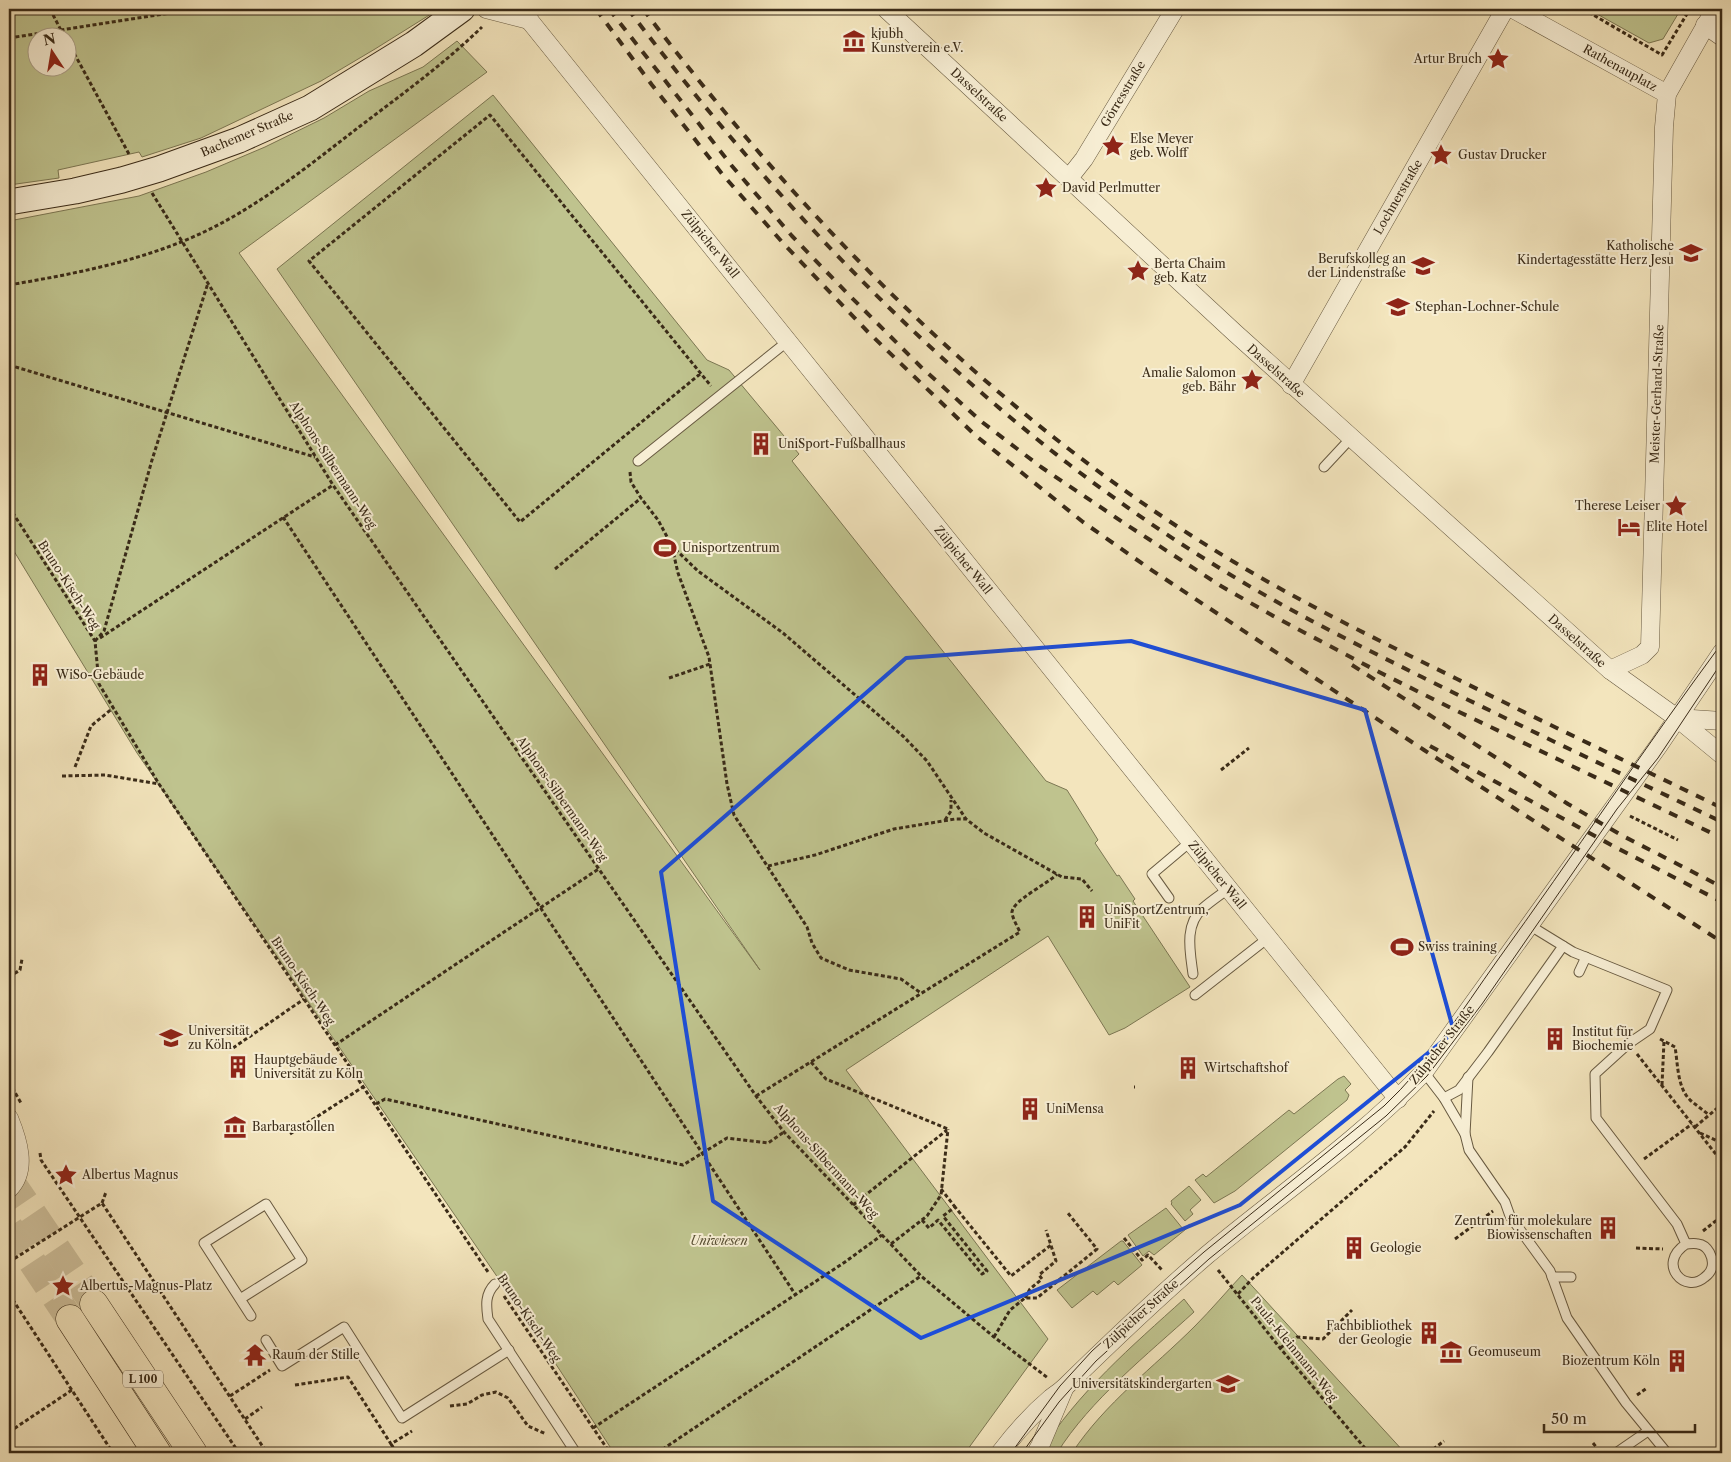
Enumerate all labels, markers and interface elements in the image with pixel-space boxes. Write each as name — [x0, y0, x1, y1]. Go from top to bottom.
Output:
place label: kjubh Kunstverein e.V. — [871, 26, 963, 55]
north arrow — [28, 28, 78, 78]
museum icon: kjubh Kunstverein e.V. — [841, 28, 867, 54]
text: N — [41, 29, 57, 49]
street label: Rathenauplatz — [1581, 41, 1660, 94]
place icon: Artur Bruch — [1485, 46, 1511, 72]
place label: Artur Bruch — [1413, 51, 1482, 66]
street label: Görresstraße — [1097, 58, 1148, 130]
street label: Dasselstraße — [948, 64, 1011, 125]
street label: Bachemer Straße — [198, 107, 296, 160]
place label: Else Meyer geb. Wolff — [1130, 131, 1193, 160]
place icon: Else Meyer geb. Wolff — [1100, 133, 1126, 159]
place icon: Gustav Drucker — [1428, 142, 1454, 168]
place label: Gustav Drucker — [1458, 147, 1547, 162]
street label: Lochnerstraße — [1370, 156, 1425, 237]
place icon: David Perlmutter — [1033, 175, 1059, 201]
place label: David Perlmutter — [1062, 180, 1160, 195]
street label: Zülpicher Wall — [678, 207, 743, 281]
place label: Katholische Kindertagesstätte Herz Jesu — [1517, 238, 1675, 267]
school or university icon: Katholische Kindertagesstätte Herz Jesu — [1678, 240, 1704, 266]
place label: Berufskolleg an der Lindenstraße — [1308, 251, 1406, 280]
school or university icon: Berufskolleg an der Lindenstraße — [1410, 253, 1436, 279]
place label: Berta Chaim geb. Katz — [1154, 256, 1226, 285]
place icon: Berta Chaim geb. Katz — [1125, 258, 1151, 284]
school or university icon: Stephan-Lochner-Schule — [1385, 294, 1411, 320]
place label: Stephan-Lochner-Schule — [1415, 299, 1560, 314]
street label: Meister-Gerhard-Straße — [1647, 324, 1666, 464]
street label: Dasselstraße — [1244, 341, 1309, 401]
place label: Amalie Salomon geb. Bähr — [1141, 365, 1236, 394]
place icon: Amalie Salomon geb. Bähr — [1239, 367, 1265, 393]
street label: Alphons-Silbermann-Weg — [286, 397, 381, 532]
building icon: UniSport-Fußballhaus — [748, 431, 774, 457]
place label: UniSport-Fußballhaus — [778, 436, 905, 451]
place icon: Therese Leiser — [1663, 493, 1689, 519]
place label: Therese Leiser — [1575, 498, 1660, 513]
hotel icon: Elite Hotel — [1616, 514, 1642, 540]
place label: Elite Hotel — [1646, 519, 1708, 534]
street label: Zülpicher Wall — [931, 523, 996, 597]
sports icon: Unisportzentrum — [652, 535, 678, 561]
street label: Bruno-Kisch-Weg — [35, 537, 104, 633]
place label: Unisportzentrum — [682, 540, 780, 555]
street label: Dasselstraße — [1545, 611, 1610, 671]
building icon: WiSo-Gebäude — [27, 662, 53, 688]
place label: WiSo-Gebäude — [55, 667, 144, 682]
street label: Alphons-Silbermann-Weg — [513, 733, 612, 865]
street label: Zülpicher Wall — [1185, 838, 1250, 912]
place label: UniSportZentrum, UniFit — [1104, 902, 1209, 931]
building icon: UniSportZentrum, UniFit — [1074, 904, 1100, 930]
street label: Bruno-Kisch-Weg — [268, 934, 339, 1028]
sports icon: Swiss training — [1389, 934, 1415, 960]
place label: Swiss training — [1418, 939, 1497, 954]
street label: Zülpicher Straße — [1406, 1002, 1477, 1087]
place label: Universität zu Köln — [188, 1023, 250, 1052]
place label: Institut für Biochemie — [1572, 1024, 1634, 1053]
school or university icon: Universität zu Köln — [158, 1025, 184, 1051]
building icon: Institut für Biochemie — [1542, 1026, 1568, 1052]
place label: Hauptgebäude Universität zu Köln — [254, 1052, 363, 1081]
building icon: Hauptgebäude Universität zu Köln — [225, 1054, 251, 1080]
building icon: Wirtschaftshof — [1175, 1055, 1201, 1081]
place label: Wirtschaftshof — [1203, 1060, 1290, 1075]
building icon: UniMensa — [1017, 1096, 1043, 1122]
street label: Alphons-Silbermann-Weg — [770, 1100, 882, 1222]
place label: UniMensa — [1046, 1101, 1104, 1116]
museum icon: Barbarastollen — [222, 1114, 248, 1140]
place label: Barbarastollen — [252, 1119, 335, 1134]
place icon: Albertus Magnus — [53, 1162, 79, 1188]
place label: Albertus Magnus — [81, 1167, 178, 1182]
place label: Zentrum für molekulare Biowissenschaften — [1454, 1213, 1592, 1242]
building icon: Zentrum für molekulare Biowissenschaften — [1595, 1215, 1621, 1241]
park label: Uniwiesen — [690, 1233, 748, 1248]
building icon: Geologie — [1341, 1235, 1367, 1261]
place label: Geologie — [1370, 1240, 1422, 1255]
street label: Bruno-Kisch-Weg — [494, 1271, 565, 1365]
place icon: Albertus-Magnus-Platz — [50, 1273, 76, 1299]
street label: Zülpicher Straße — [1100, 1276, 1182, 1351]
place label: Albertus-Magnus-Platz — [79, 1278, 212, 1293]
street label: Paula-Kleinmann-Weg — [1248, 1293, 1342, 1404]
place label: Fachbibliothek der Geologie — [1326, 1318, 1413, 1347]
building icon: Fachbibliothek der Geologie — [1416, 1320, 1442, 1346]
museum icon: Geomuseum — [1438, 1339, 1464, 1365]
temple icon: Raum der Stille — [242, 1342, 268, 1368]
place label: Geomuseum — [1468, 1344, 1541, 1359]
place label: Raum der Stille — [272, 1347, 360, 1362]
building icon: Biozentrum Köln — [1664, 1348, 1690, 1374]
place label: Biozentrum Köln — [1562, 1353, 1660, 1368]
road number: L 100 — [123, 1370, 163, 1388]
school or university icon: Universitätskindergarten — [1215, 1371, 1241, 1397]
place label: Universitätskindergarten — [1072, 1376, 1212, 1391]
scale bar — [1544, 1402, 1695, 1434]
text: 50 m — [1551, 1409, 1587, 1428]

